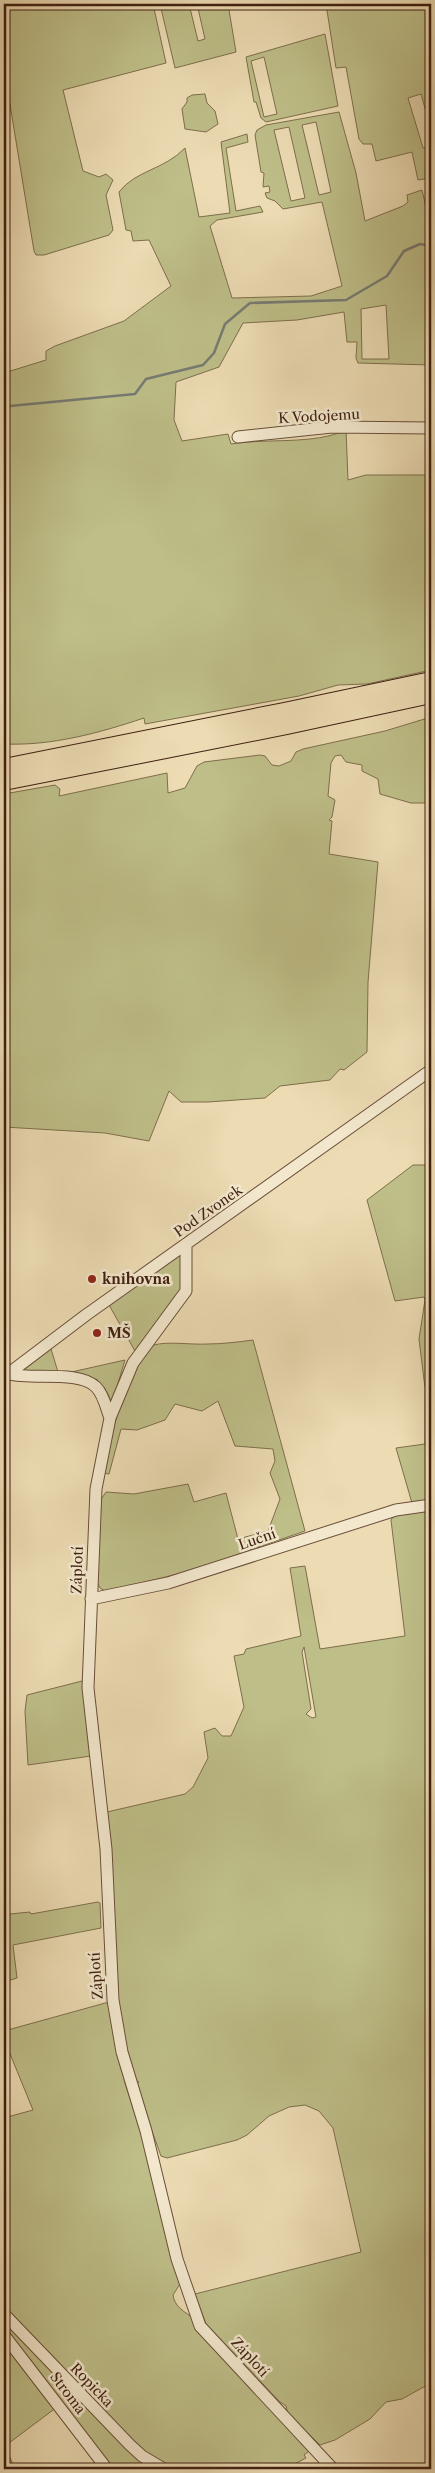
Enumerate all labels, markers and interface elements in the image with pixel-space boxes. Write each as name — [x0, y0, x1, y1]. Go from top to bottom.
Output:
street label: K Vodojemu — [278, 405, 361, 427]
street label: Pod Zvonek — [170, 1180, 246, 1241]
place label: knihovna — [102, 1270, 171, 1288]
marker: knihovna — [86, 1273, 98, 1285]
place label: MŠ — [107, 1323, 131, 1342]
marker: MŠ — [91, 1327, 103, 1339]
street label: Luční — [236, 1524, 278, 1554]
street label: Záplotí — [67, 1546, 87, 1594]
street label: Záplotí — [85, 1952, 107, 2000]
street label: Záplotí — [227, 2334, 273, 2380]
street label: Ropicka — [67, 2359, 118, 2411]
street label: Stroma — [46, 2368, 90, 2418]

